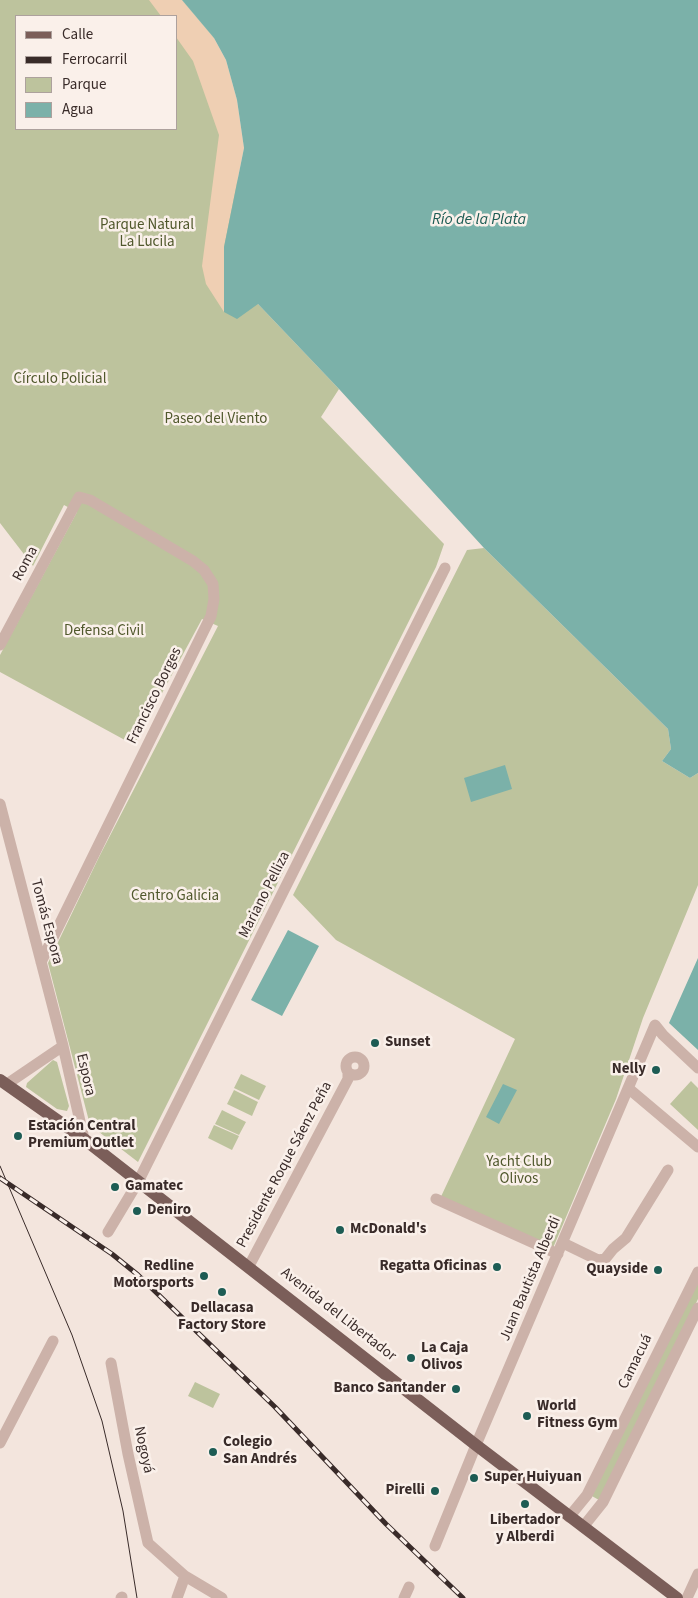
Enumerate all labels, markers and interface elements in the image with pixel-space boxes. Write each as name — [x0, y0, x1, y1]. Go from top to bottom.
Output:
legend — [15, 15, 178, 130]
text: Calle — [62, 24, 93, 45]
text: Ferrocarril — [62, 49, 127, 70]
text: Parque — [62, 74, 106, 95]
text: Agua — [62, 99, 93, 120]
water label: Río de la Plata — [432, 210, 526, 230]
park label: Parque Natural La Lucila — [100, 217, 194, 252]
park label: Círculo Policial — [14, 371, 106, 389]
park label: Paseo del Viento — [165, 411, 267, 429]
street label: Roma — [9, 544, 43, 584]
park label: Defensa Civil — [64, 623, 144, 641]
street label: Francisco Borges — [124, 645, 186, 747]
street label: Mariano Pelliza — [235, 849, 295, 941]
street label: Tomás Espora — [26, 877, 66, 967]
park label: Centro Galicia — [131, 888, 219, 906]
place label: Sunset — [385, 1034, 430, 1052]
marker: Sunset — [369, 1037, 381, 1049]
street label: Espora — [71, 1052, 99, 1098]
place label: Nelly — [612, 1061, 646, 1079]
marker: Nelly — [650, 1064, 662, 1076]
street label: Presidente Roque Sáenz Peña — [233, 1079, 337, 1251]
place label: Estación Central Premium Outlet — [28, 1118, 136, 1153]
marker: Estación Central Premium Outlet — [12, 1130, 24, 1142]
park label: Yacht Club Olivos — [486, 1154, 552, 1189]
place label: Gamatec — [125, 1178, 183, 1196]
marker: Gamatec — [109, 1181, 121, 1193]
place label: Deniro — [147, 1202, 191, 1220]
marker: Deniro — [131, 1205, 143, 1217]
street label: Juan Bautista Alberdi — [497, 1214, 565, 1344]
place label: McDonald's — [350, 1221, 427, 1239]
marker: McDonald's — [334, 1224, 346, 1236]
place label: Redline Motorsports — [113, 1258, 194, 1293]
place label: Regatta Oficinas — [379, 1258, 487, 1276]
marker: Regatta Oficinas — [491, 1261, 503, 1273]
place label: Quayside — [586, 1261, 648, 1279]
street label: Avenida del Libertador — [277, 1264, 399, 1366]
marker: Quayside — [652, 1264, 664, 1276]
marker: Redline Motorsports — [198, 1270, 210, 1282]
marker: Dellacasa Factory Store — [216, 1286, 228, 1298]
place label: Dellacasa Factory Store — [178, 1300, 266, 1335]
street label: Camacuá — [615, 1332, 657, 1392]
place label: La Caja Olivos — [421, 1340, 468, 1375]
marker: La Caja Olivos — [405, 1352, 417, 1364]
place label: Banco Santander — [333, 1380, 446, 1398]
marker: Banco Santander — [450, 1383, 462, 1395]
place label: World Fitness Gym — [537, 1398, 618, 1433]
marker: World Fitness Gym — [521, 1410, 533, 1422]
street label: Nogoyá — [129, 1425, 157, 1475]
place label: Colegio San Andrés — [223, 1434, 297, 1469]
marker: Colegio San Andrés — [207, 1446, 219, 1458]
place label: Super Huiyuan — [484, 1469, 582, 1487]
marker: Super Huiyuan — [468, 1472, 480, 1484]
place label: Pirelli — [386, 1482, 425, 1500]
marker: Pirelli — [429, 1485, 441, 1497]
marker: Libertador y Alberdi — [519, 1498, 531, 1510]
place label: Libertador y Alberdi — [490, 1512, 560, 1547]

